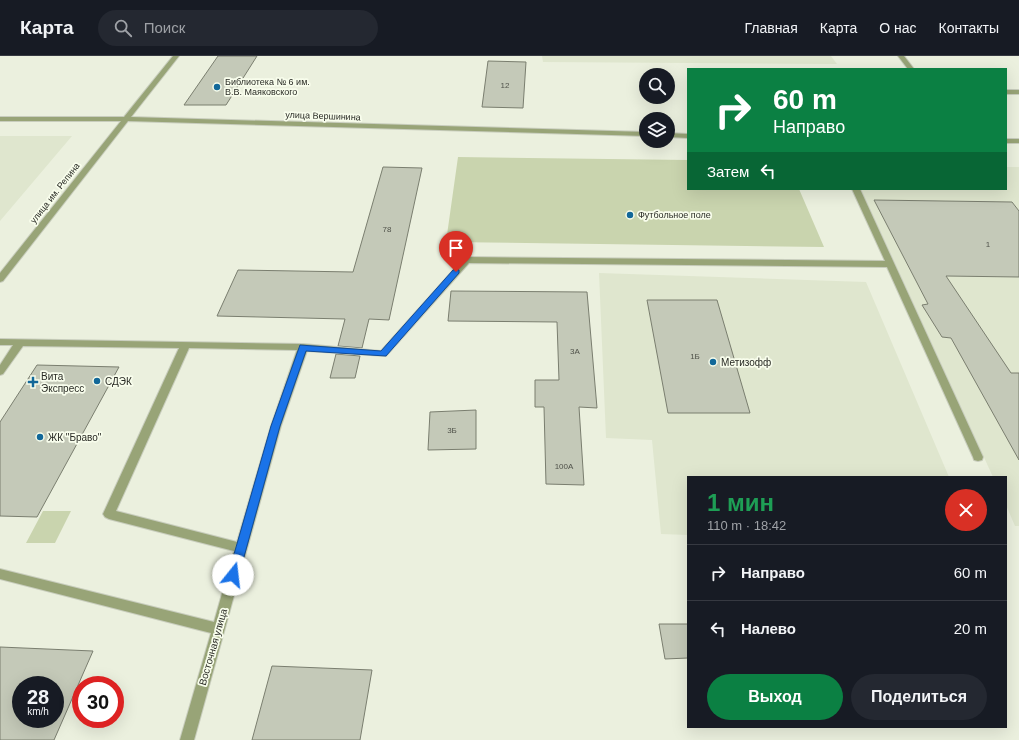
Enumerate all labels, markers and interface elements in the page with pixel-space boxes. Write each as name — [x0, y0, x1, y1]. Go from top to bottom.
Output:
search box — [98, 10, 378, 46]
text: Карта — [20, 17, 74, 38]
icon: search — [112, 17, 134, 39]
text: Поиск — [144, 19, 185, 36]
text: Главная — [744, 20, 798, 36]
text: Карта — [820, 20, 857, 36]
text: О нас — [879, 20, 917, 36]
text: Контакты — [939, 20, 999, 36]
map controls — [639, 68, 675, 148]
button: search — [639, 68, 675, 104]
place label: Библиотека № 6 им. В.В. Маяковского — [225, 77, 310, 97]
house number: 12 — [501, 81, 510, 90]
marker: Библиотека № 6 им. В.В. Маяковского — [212, 82, 222, 92]
icon: right — [707, 84, 759, 136]
text: 60 m — [773, 84, 837, 115]
street label: улица Вершинина — [285, 110, 361, 122]
button: layers — [639, 112, 675, 148]
text: Направо — [773, 117, 845, 137]
icon: left — [757, 160, 779, 182]
street label: улица им. Репина — [28, 161, 82, 225]
text: Затем — [707, 163, 749, 180]
marker: Футбольное поле — [625, 210, 635, 220]
place label: Футбольное поле — [638, 210, 711, 220]
house number: 78 — [383, 225, 392, 234]
pin — [439, 231, 473, 272]
icon: arrive — [445, 237, 467, 259]
house number: 1 — [986, 240, 991, 249]
house number: 3А — [570, 347, 581, 356]
house number: 1Б — [690, 352, 700, 361]
marker: Метизофф — [708, 357, 718, 367]
place label: Метизофф — [721, 357, 771, 368]
place label: Вита Экспресс — [41, 371, 84, 394]
marker: СДЭК — [92, 376, 102, 386]
place label: СДЭК — [105, 376, 132, 387]
marker: Вита Экспресс — [28, 377, 38, 387]
house number: 3Б — [447, 426, 457, 435]
marker: ЖК "Браво" — [35, 432, 45, 442]
place label: ЖК "Браво" — [48, 432, 102, 443]
house number: 100А — [555, 462, 574, 471]
text: 1 мин — [707, 489, 774, 516]
button: close — [945, 489, 987, 531]
text: 110 m · 18:42 — [707, 518, 786, 533]
position arrow — [212, 554, 254, 596]
icon: right — [707, 562, 729, 584]
text: Направо — [741, 564, 805, 581]
text: 60 m — [954, 564, 987, 581]
street label: Восточная улица — [197, 607, 229, 687]
icon: left — [707, 618, 729, 640]
text: Налево — [741, 620, 796, 637]
text: 20 m — [954, 620, 987, 637]
button: Выход — [707, 674, 843, 720]
button: Поделиться — [851, 674, 987, 720]
speed limit sign: 30 — [72, 676, 124, 728]
text: 28 — [27, 686, 49, 708]
text: km/h — [27, 706, 49, 717]

